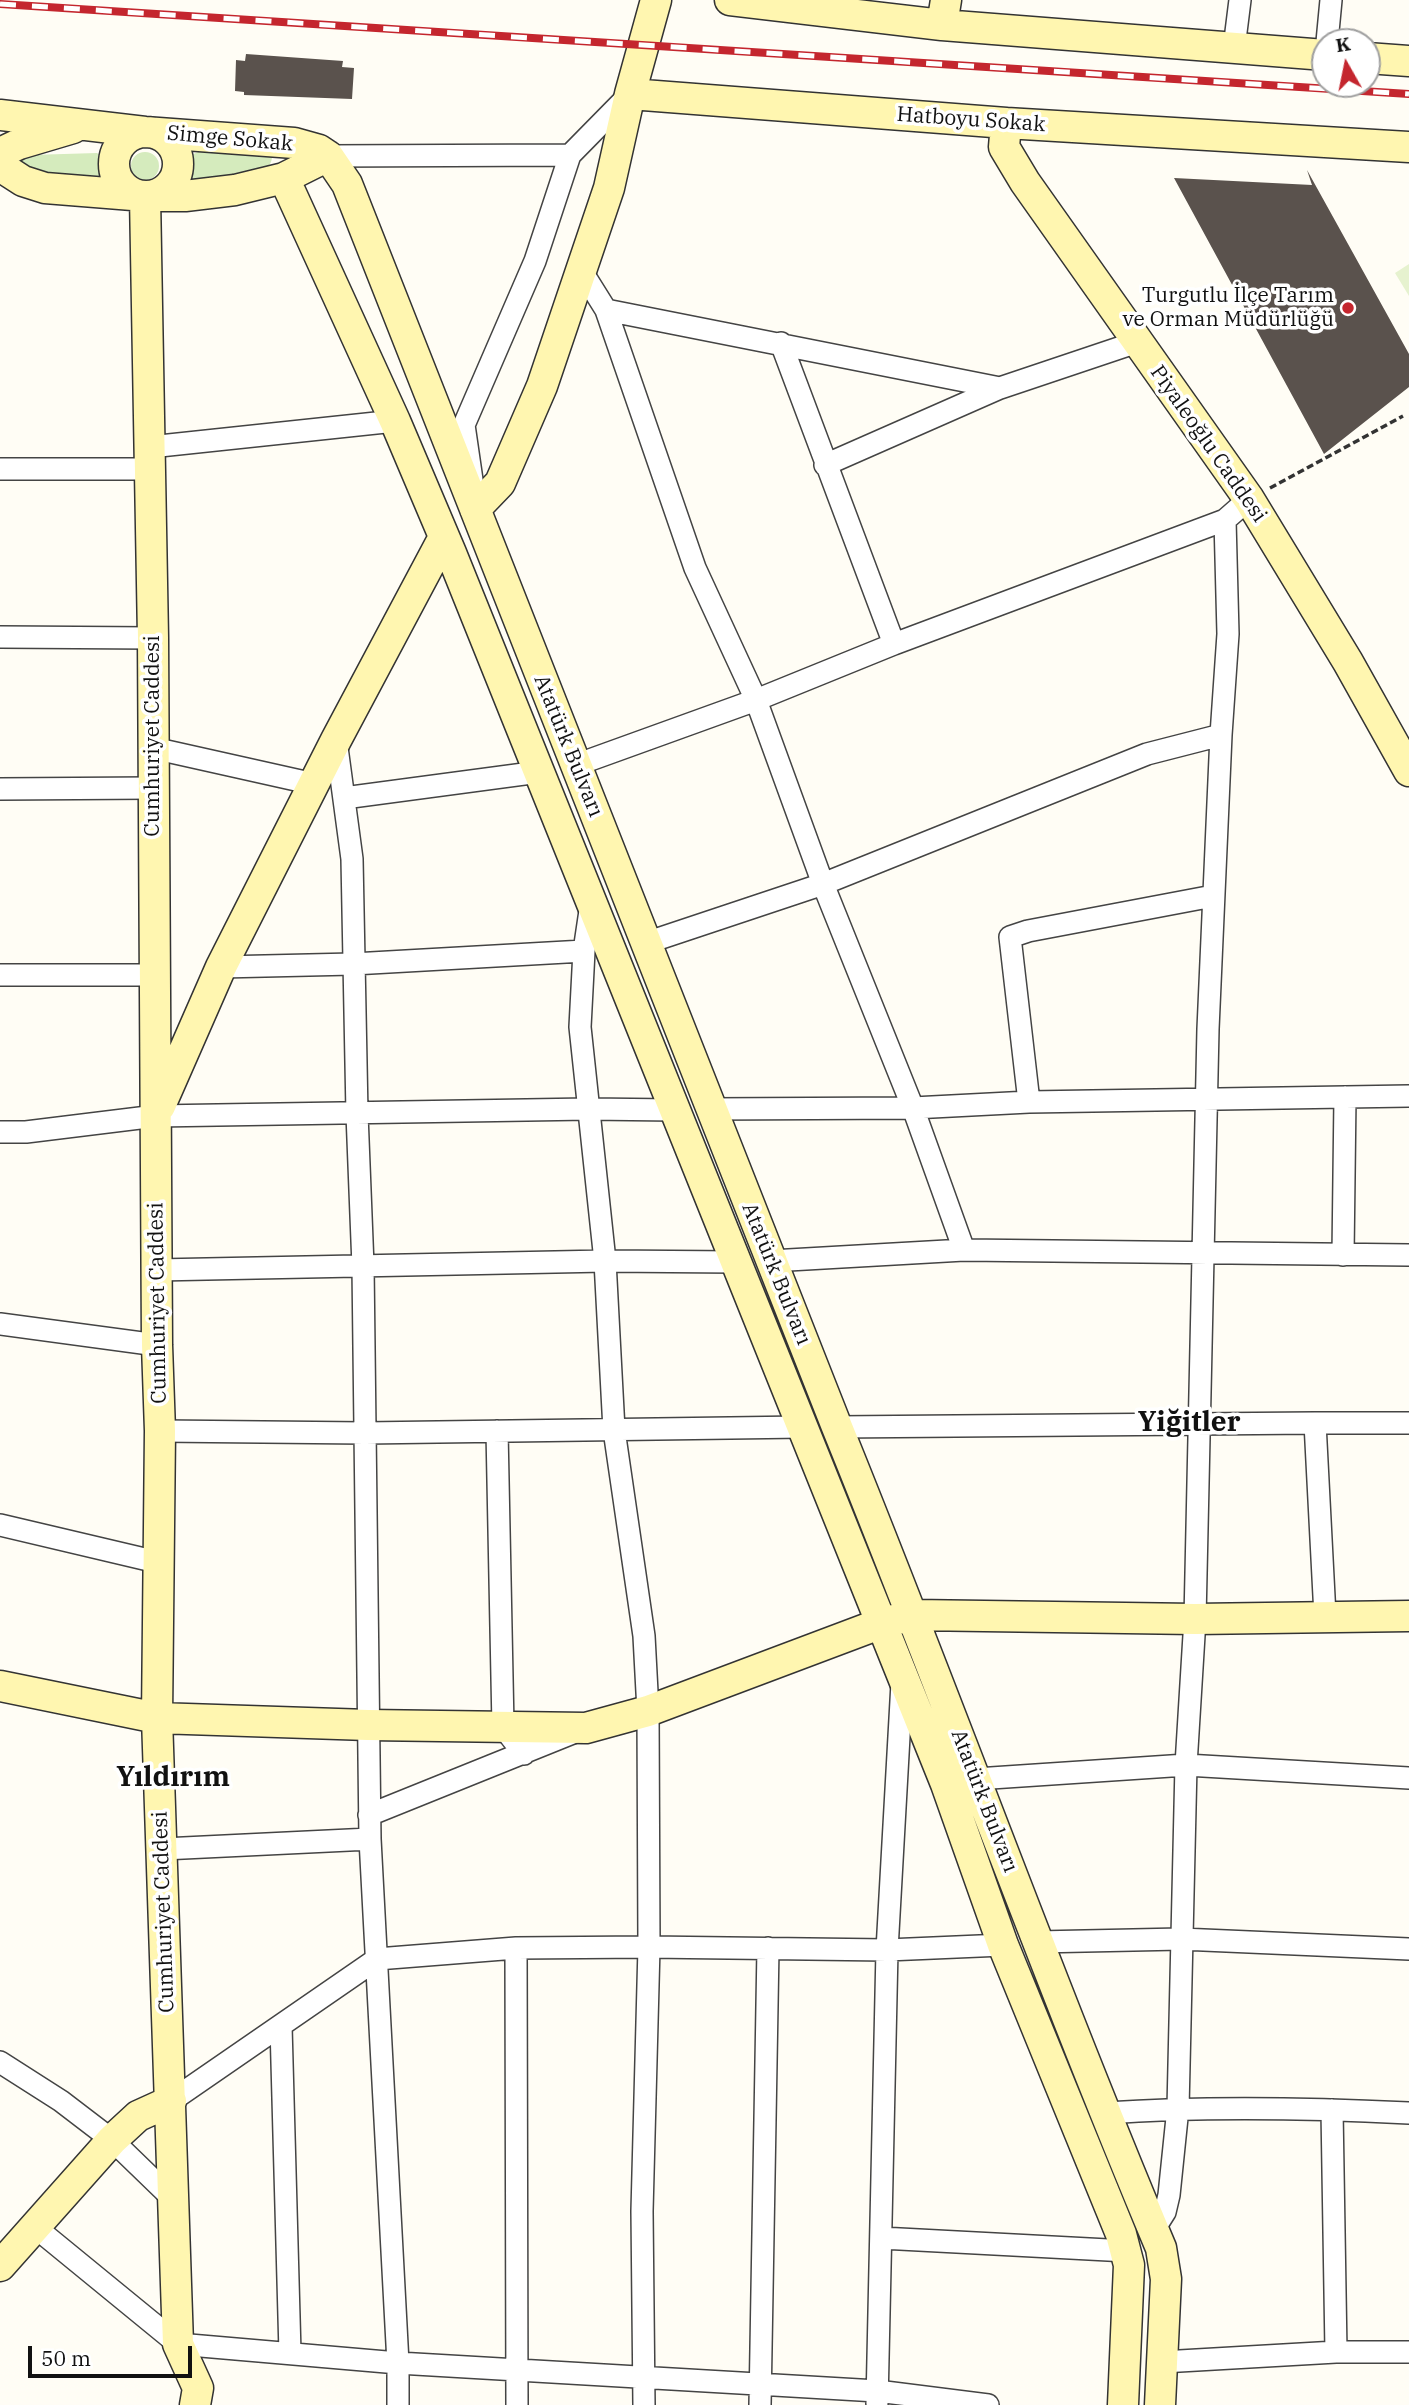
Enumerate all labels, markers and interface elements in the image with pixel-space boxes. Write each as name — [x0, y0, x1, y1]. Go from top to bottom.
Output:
north arrow — [1311, 28, 1381, 98]
text: K — [1334, 31, 1352, 57]
street label: Hatboyu Sokak — [896, 102, 1046, 138]
street label: Simge Sokak — [166, 121, 294, 157]
place label: Turgutlu İlçe Tarım ve Orman Müdürlüğü — [1123, 283, 1334, 333]
marker: Turgutlu İlçe Tarım ve Orman Müdürlüğü — [1340, 300, 1356, 316]
street label: Piyaleoğlu Caddesi — [1144, 361, 1272, 527]
street label: Cumhuriyet Caddesi — [140, 635, 166, 837]
street label: Atatürk Bulvarı — [528, 671, 608, 821]
street label: Atatürk Bulvarı — [736, 1199, 816, 1349]
street label: Cumhuriyet Caddesi — [144, 1202, 172, 1404]
district label: Yiğitler — [1138, 1406, 1240, 1440]
street label: Atatürk Bulvarı — [945, 1726, 1023, 1876]
district label: Yıldırım — [116, 1761, 230, 1795]
street label: Cumhuriyet Caddesi — [148, 1811, 180, 2013]
scale bar — [32, 2332, 196, 2376]
text: 50 m — [41, 2344, 91, 2372]

